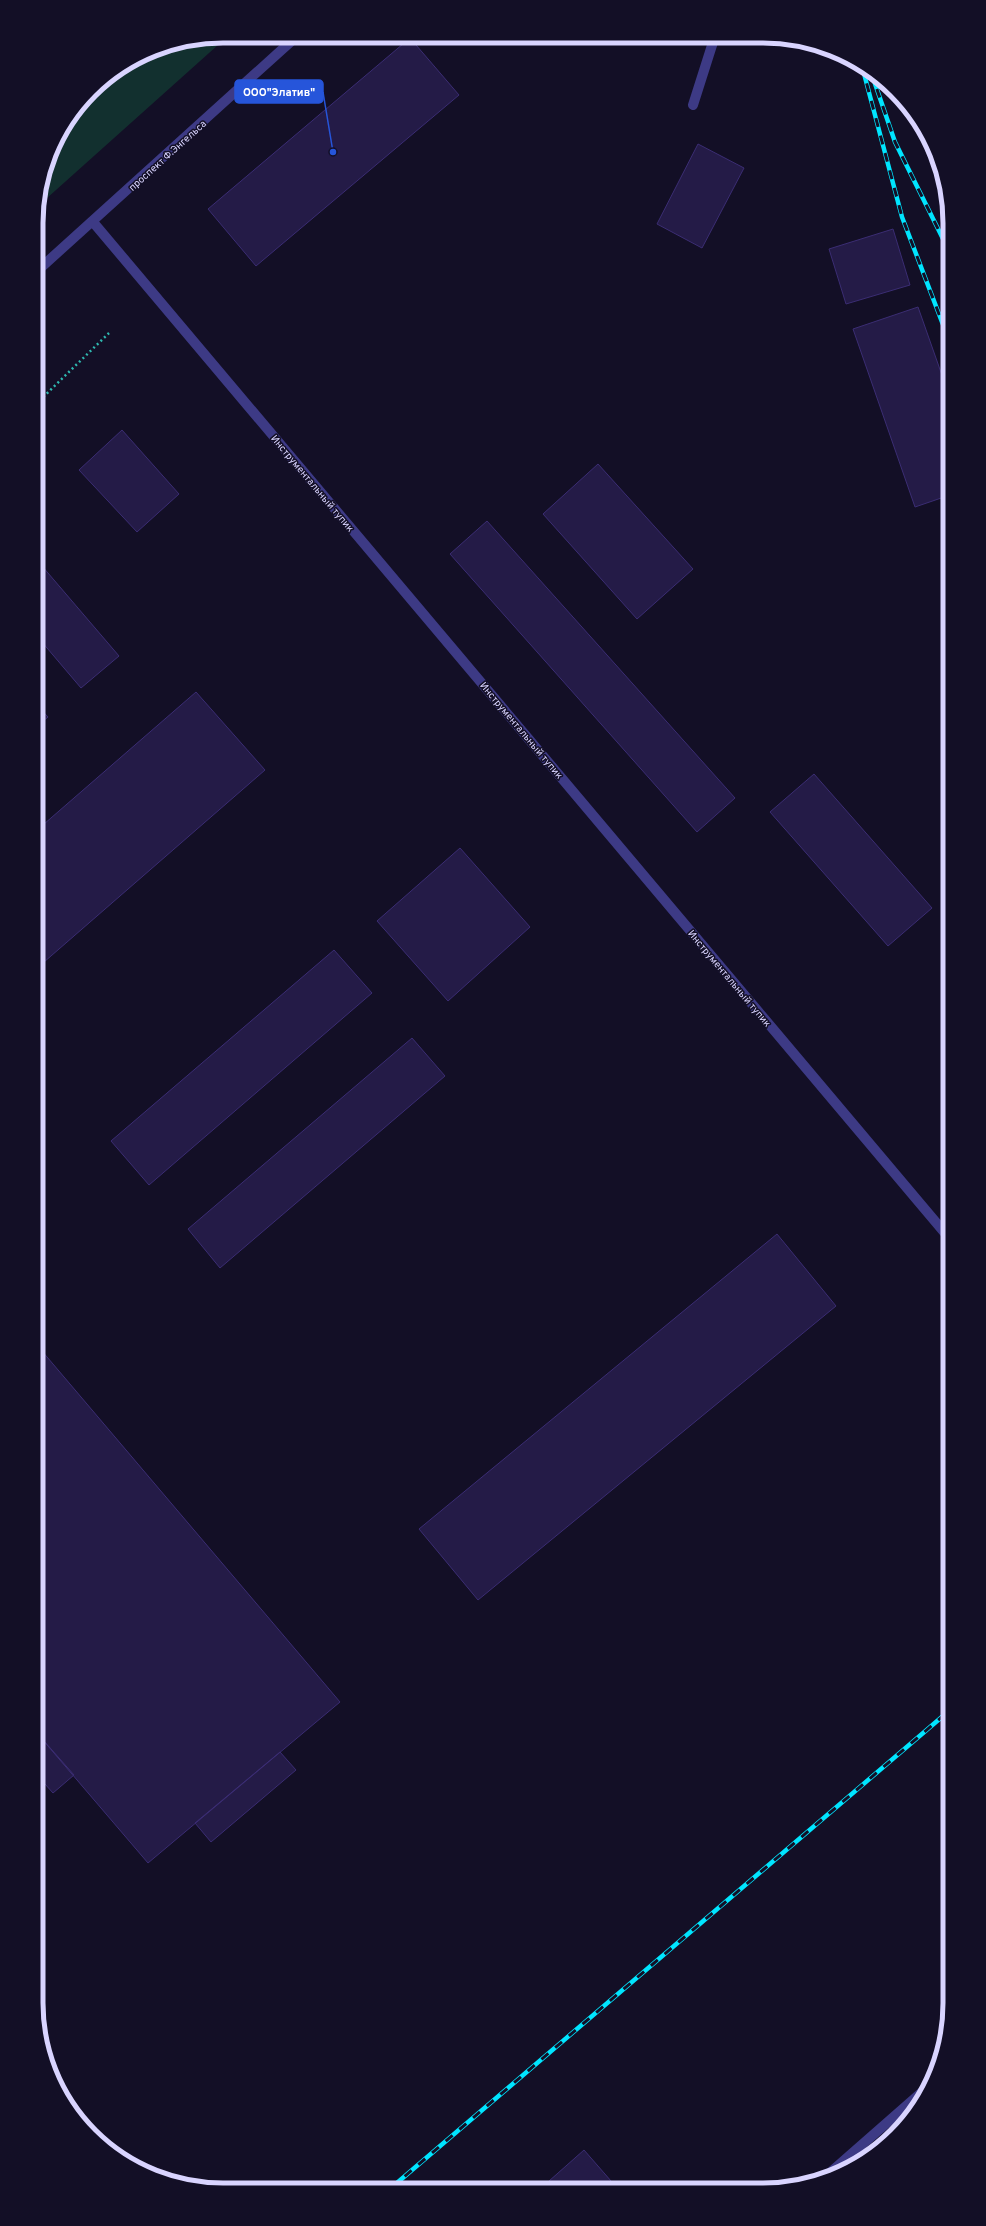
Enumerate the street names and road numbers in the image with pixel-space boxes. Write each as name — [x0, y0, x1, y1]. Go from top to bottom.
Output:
street label: проспект Ф.Энгельса — [126, 118, 210, 194]
street label: Инструментальный тупик — [267, 433, 357, 535]
street label: Инструментальный тупик — [476, 680, 566, 782]
street label: Инструментальный тупик — [684, 928, 774, 1030]

